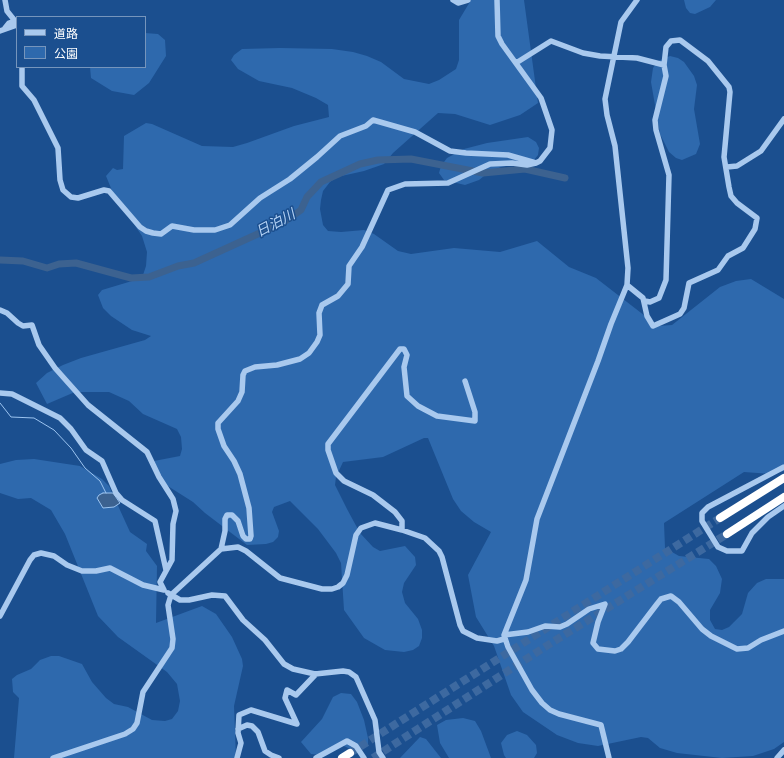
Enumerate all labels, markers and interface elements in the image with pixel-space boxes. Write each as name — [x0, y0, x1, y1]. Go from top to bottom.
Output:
legend — [16, 16, 146, 68]
text: 道路 — [54, 27, 78, 41]
text: 公園 — [54, 47, 78, 61]
water label: 日泊川 — [254, 207, 298, 241]

